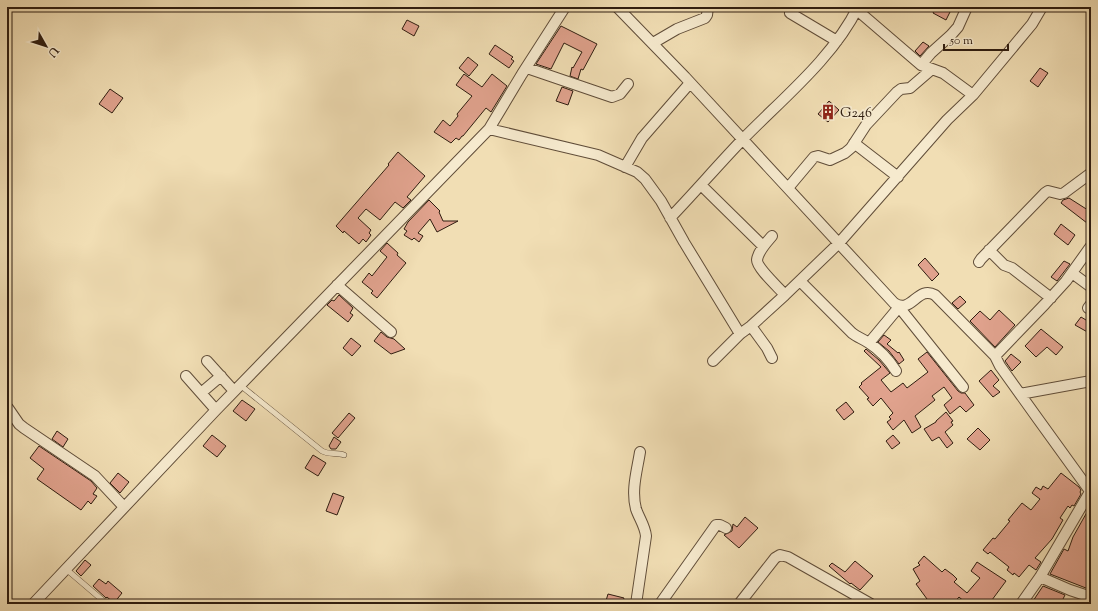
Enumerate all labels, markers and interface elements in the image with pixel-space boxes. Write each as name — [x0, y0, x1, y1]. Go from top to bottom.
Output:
north arrow — [26, 26, 66, 66]
scale bar — [944, 26, 1008, 52]
text: 50 m — [949, 32, 973, 50]
text: U — [44, 42, 63, 60]
building icon: G246 — [819, 103, 837, 121]
place label: G246 — [840, 104, 872, 124]

